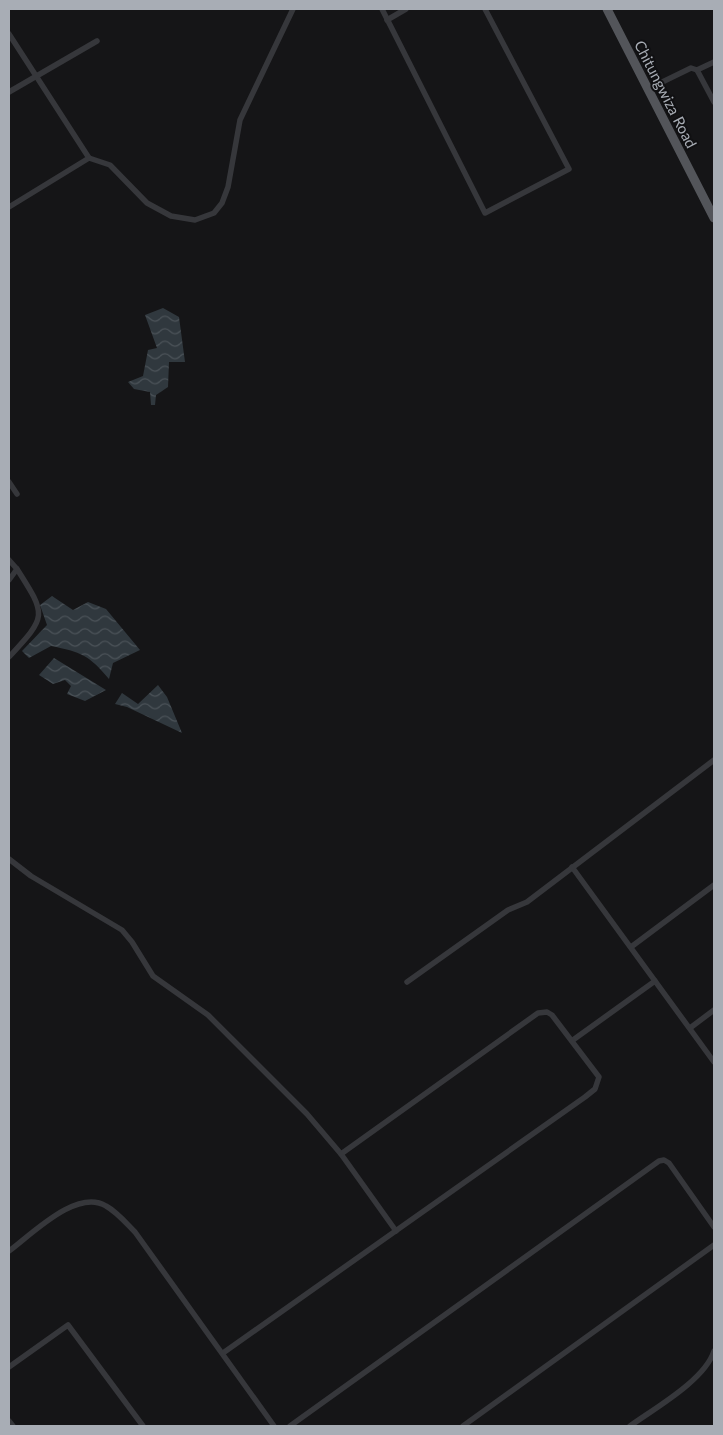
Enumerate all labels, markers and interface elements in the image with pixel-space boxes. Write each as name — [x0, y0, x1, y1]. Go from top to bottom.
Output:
street label: Chitungwiza Road — [631, 37, 701, 151]

